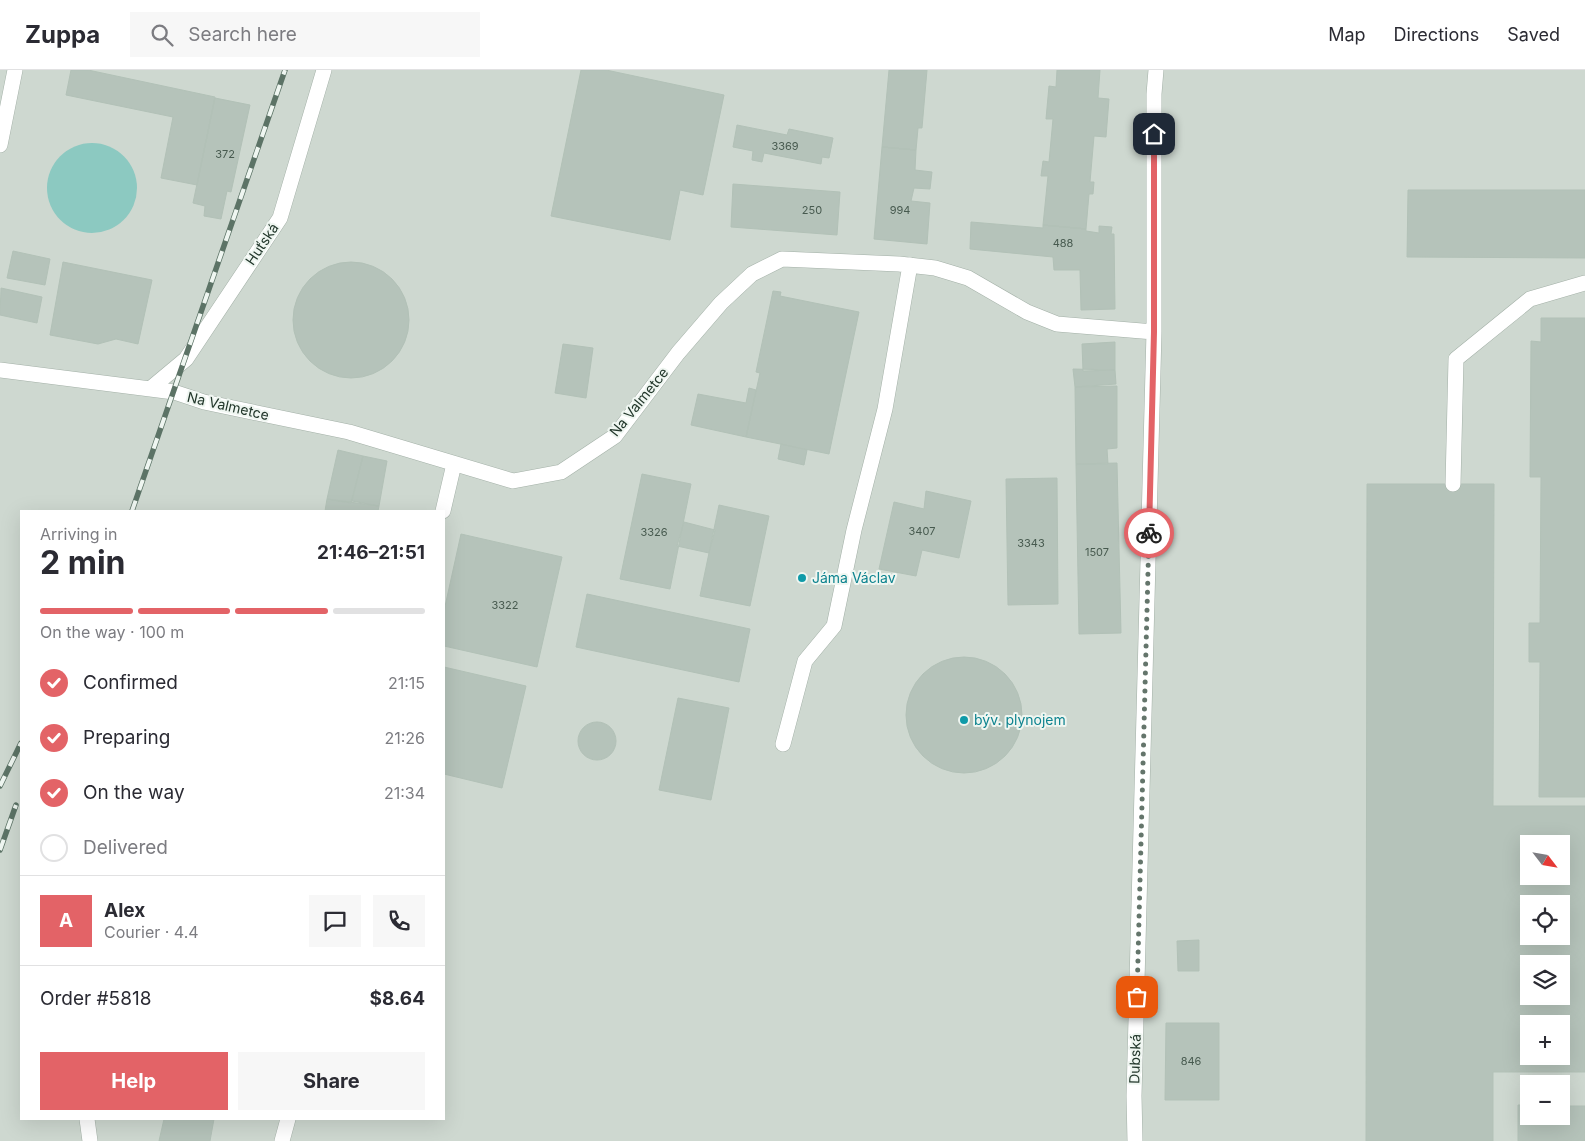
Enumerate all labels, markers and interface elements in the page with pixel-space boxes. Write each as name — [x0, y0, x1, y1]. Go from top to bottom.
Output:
search box — [130, 12, 480, 57]
text: Zuppa — [25, 20, 100, 49]
icon: search — [148, 21, 176, 49]
text: Search here — [188, 23, 297, 46]
text: Map — [1328, 24, 1366, 45]
text: Directions — [1394, 24, 1479, 45]
text: Saved — [1507, 24, 1560, 45]
pin — [1133, 113, 1175, 155]
icon: home — [1140, 120, 1168, 148]
house number: 3369 — [771, 139, 799, 153]
house number: 372 — [215, 147, 235, 161]
house number: 250 — [802, 203, 822, 217]
house number: 994 — [890, 203, 910, 217]
street label: Huťská — [241, 220, 282, 268]
house number: 488 — [1053, 236, 1074, 250]
street label: Na Valmetce — [606, 364, 672, 440]
street label: Na Valmetce — [185, 388, 271, 423]
courier — [1124, 508, 1174, 558]
icon: bike — [1135, 519, 1163, 547]
text: Arriving in — [40, 524, 117, 544]
house number: 3407 — [909, 524, 935, 538]
house number: 3326 — [640, 525, 668, 539]
house number: 3343 — [1017, 536, 1045, 550]
text: 21:46–21:51 — [317, 541, 425, 564]
text: 2 min — [40, 543, 126, 582]
house number: 1507 — [1085, 545, 1109, 559]
place label: Jáma Václav — [812, 569, 896, 586]
marker: Jáma Václav — [796, 572, 808, 584]
house number: 3322 — [491, 598, 519, 612]
text: On the way · 100 m — [40, 622, 184, 642]
icon: check — [40, 669, 68, 697]
text: Confirmed — [83, 671, 178, 694]
text: 21:15 — [388, 673, 425, 693]
place label: býv. plynojem — [974, 711, 1066, 728]
marker: býv. plynojem — [958, 714, 970, 726]
icon: check — [40, 724, 68, 752]
text: Preparing — [83, 726, 170, 749]
text: 21:26 — [384, 728, 425, 748]
icon: check — [40, 779, 68, 807]
text: On the way — [83, 781, 185, 804]
text: 21:34 — [384, 783, 425, 803]
north arrow — [1520, 835, 1570, 885]
map controls — [1520, 835, 1570, 1125]
text: Delivered — [83, 836, 168, 859]
button: chat — [309, 895, 361, 947]
button: phone — [373, 895, 425, 947]
button: locate — [1520, 895, 1570, 945]
text: Alex — [104, 899, 145, 922]
text: A — [59, 909, 73, 932]
text: Courier · 4.4 — [104, 922, 199, 942]
button: layers — [1520, 955, 1570, 1005]
pin — [1116, 976, 1158, 1018]
icon: bag — [1123, 983, 1151, 1011]
text: Order #5818 — [40, 987, 151, 1010]
text: $8.64 — [370, 987, 425, 1010]
button: + — [1520, 1015, 1570, 1065]
street label: Dubská — [1125, 1034, 1144, 1084]
button: Help — [40, 1052, 228, 1110]
button: Share — [238, 1052, 425, 1110]
house number: 846 — [1181, 1054, 1202, 1068]
button: − — [1520, 1075, 1570, 1125]

